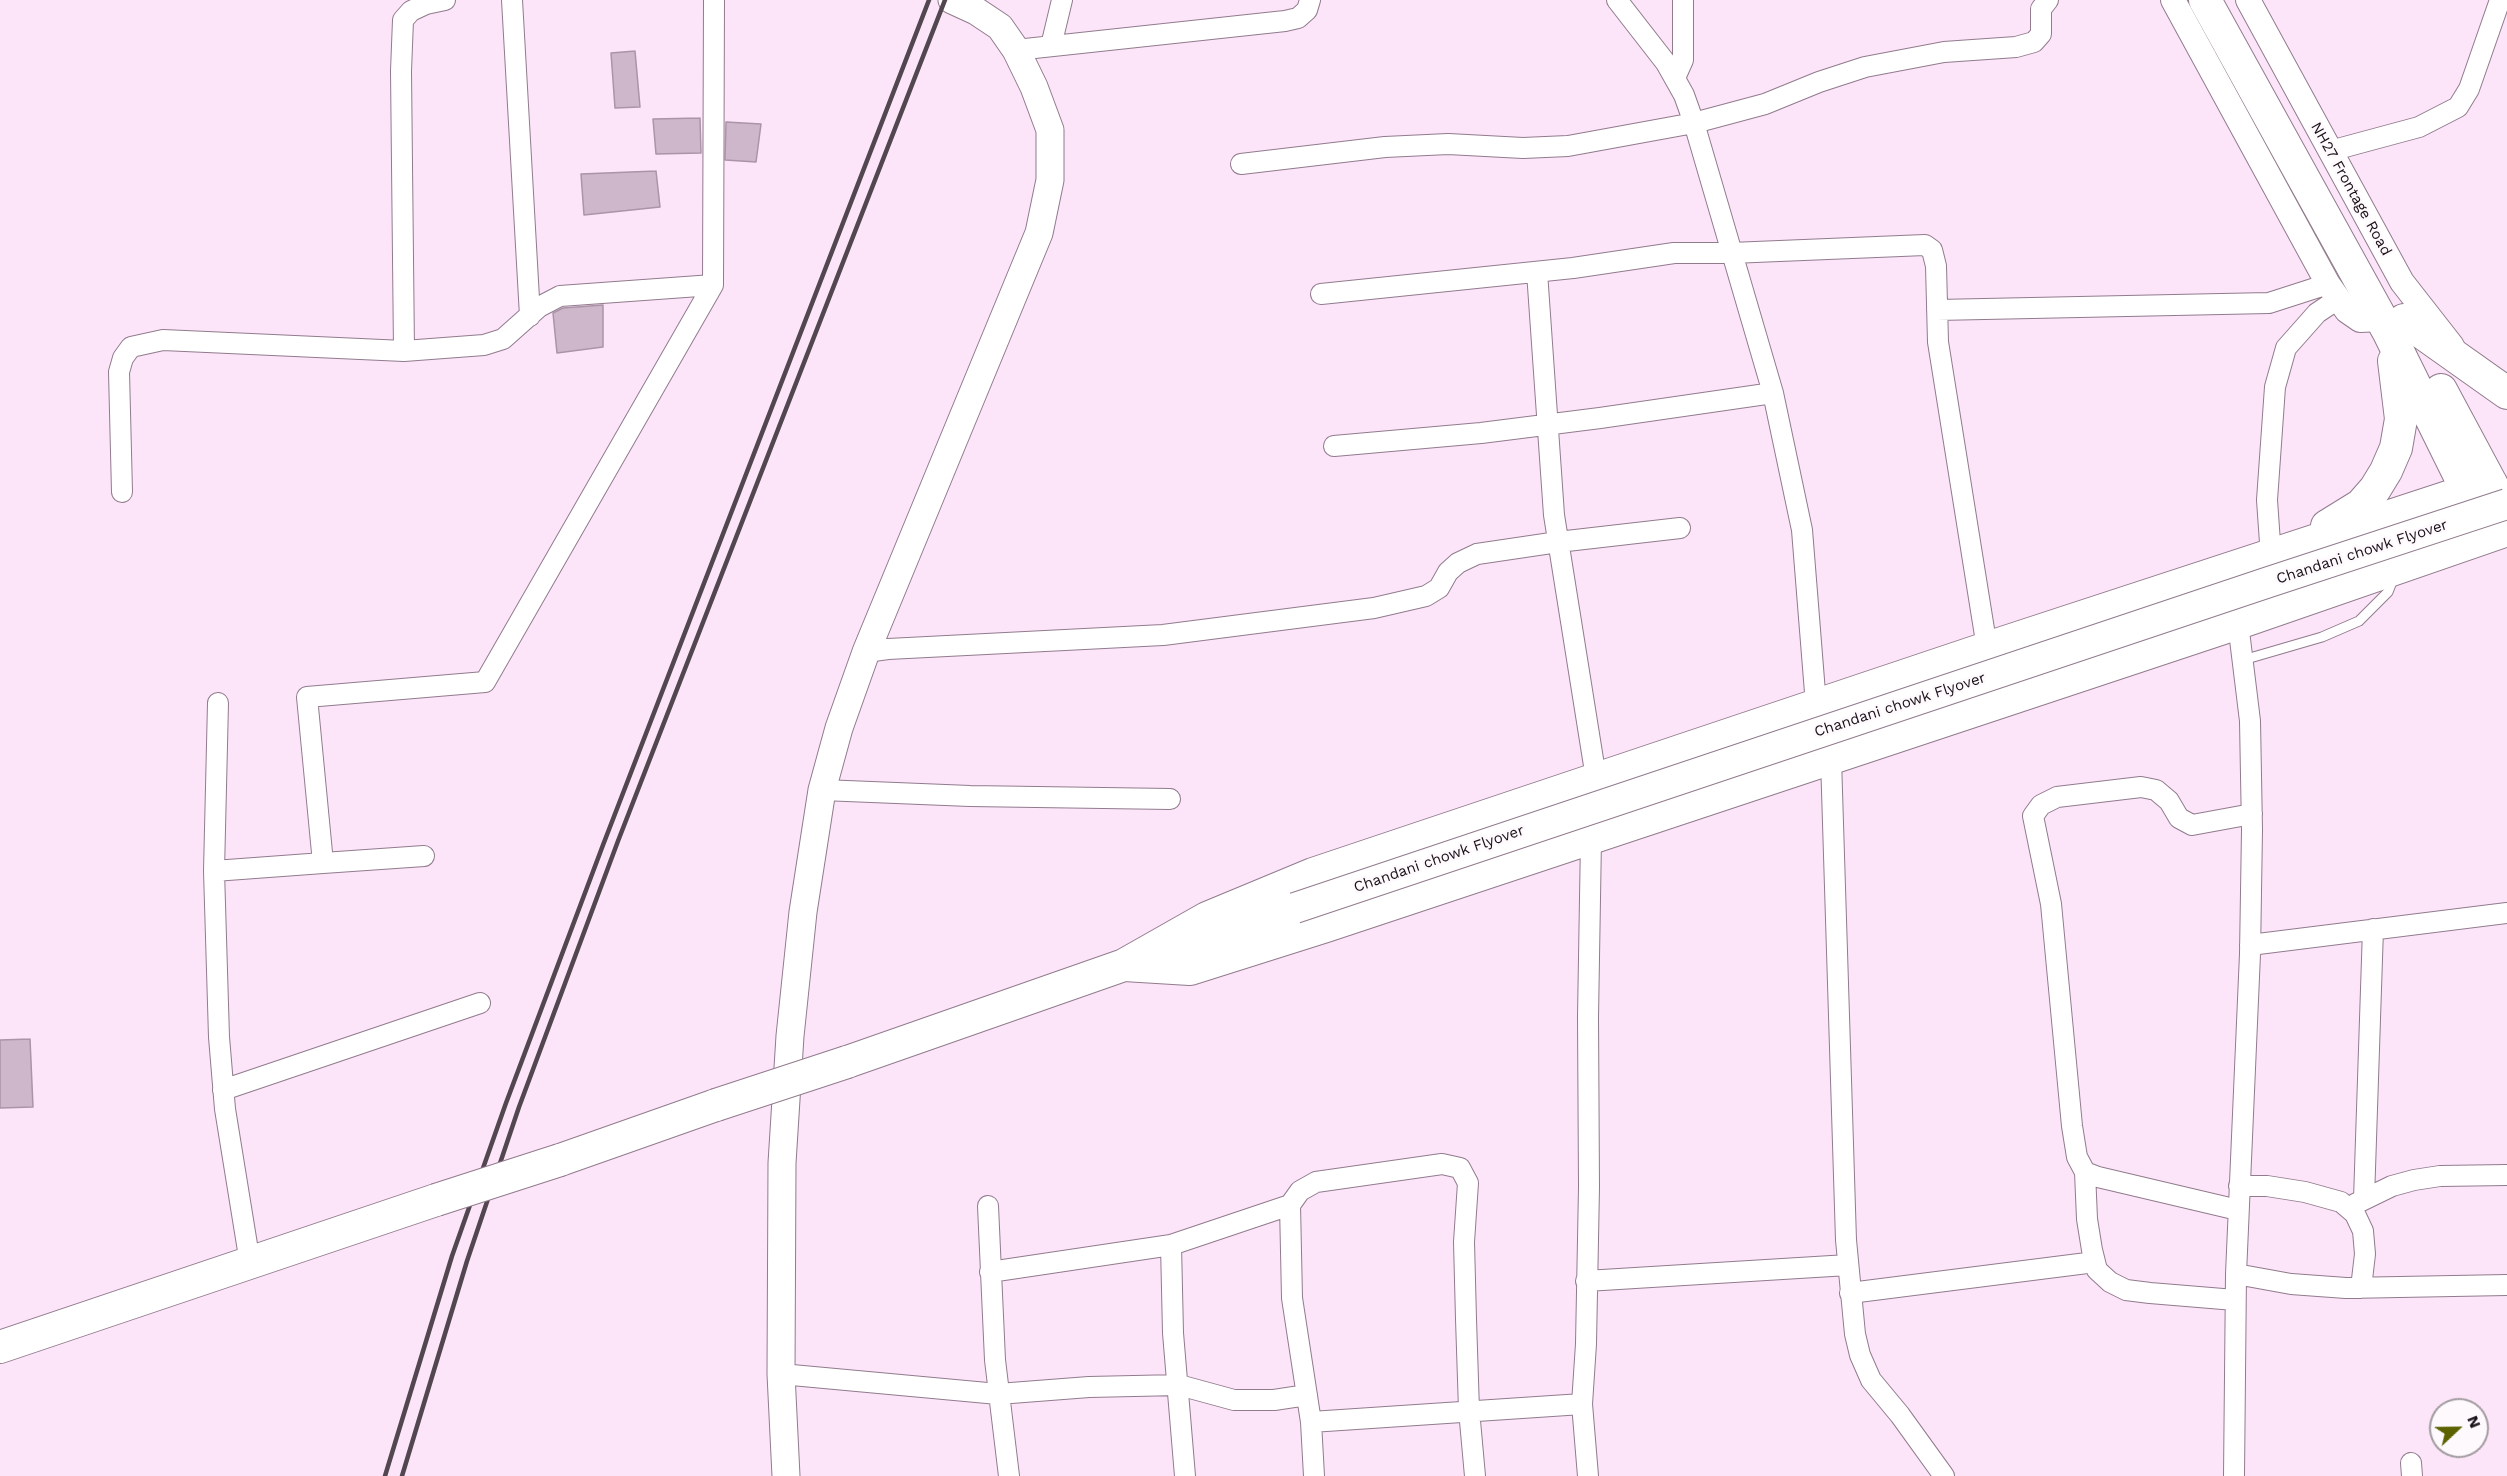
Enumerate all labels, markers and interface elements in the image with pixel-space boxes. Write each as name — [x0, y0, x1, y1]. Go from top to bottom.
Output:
street label: NH27 Frontage Road — [2307, 119, 2395, 259]
street label: Chandani chowk Flyover — [2274, 516, 2450, 588]
street label: Chandani chowk Flyover — [1812, 669, 1988, 741]
street label: Chandani chowk Flyover — [1351, 821, 1527, 897]
north arrow — [2429, 1398, 2489, 1458]
text: N — [2463, 1413, 2485, 1431]

